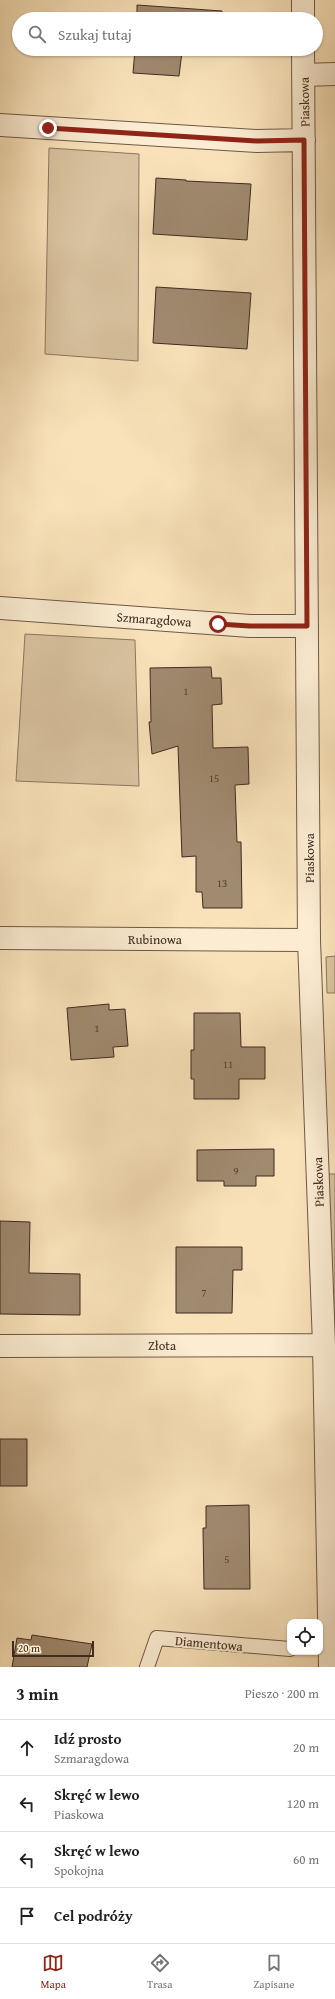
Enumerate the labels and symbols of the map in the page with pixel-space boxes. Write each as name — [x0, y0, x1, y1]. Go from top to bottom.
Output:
street label: Piaskowa — [295, 76, 314, 127]
route end — [39, 119, 57, 137]
street label: Szmaragdowa — [116, 607, 193, 632]
route start — [209, 615, 227, 633]
house number: 1 — [183, 683, 189, 699]
house number: 15 — [209, 770, 219, 786]
street label: Piaskowa — [300, 832, 319, 883]
house number: 13 — [217, 875, 227, 891]
street label: Rubinowa — [128, 930, 183, 949]
house number: 1 — [94, 1020, 100, 1036]
house number: 11 — [223, 1056, 233, 1072]
street label: Piaskowa — [308, 1156, 329, 1207]
house number: 9 — [233, 1163, 239, 1179]
house number: 7 — [201, 1284, 207, 1300]
street label: Złota — [148, 1336, 177, 1355]
house number: 5 — [224, 1551, 230, 1567]
street label: Diamentowa — [174, 1631, 244, 1656]
scale bar — [12, 1639, 94, 1658]

